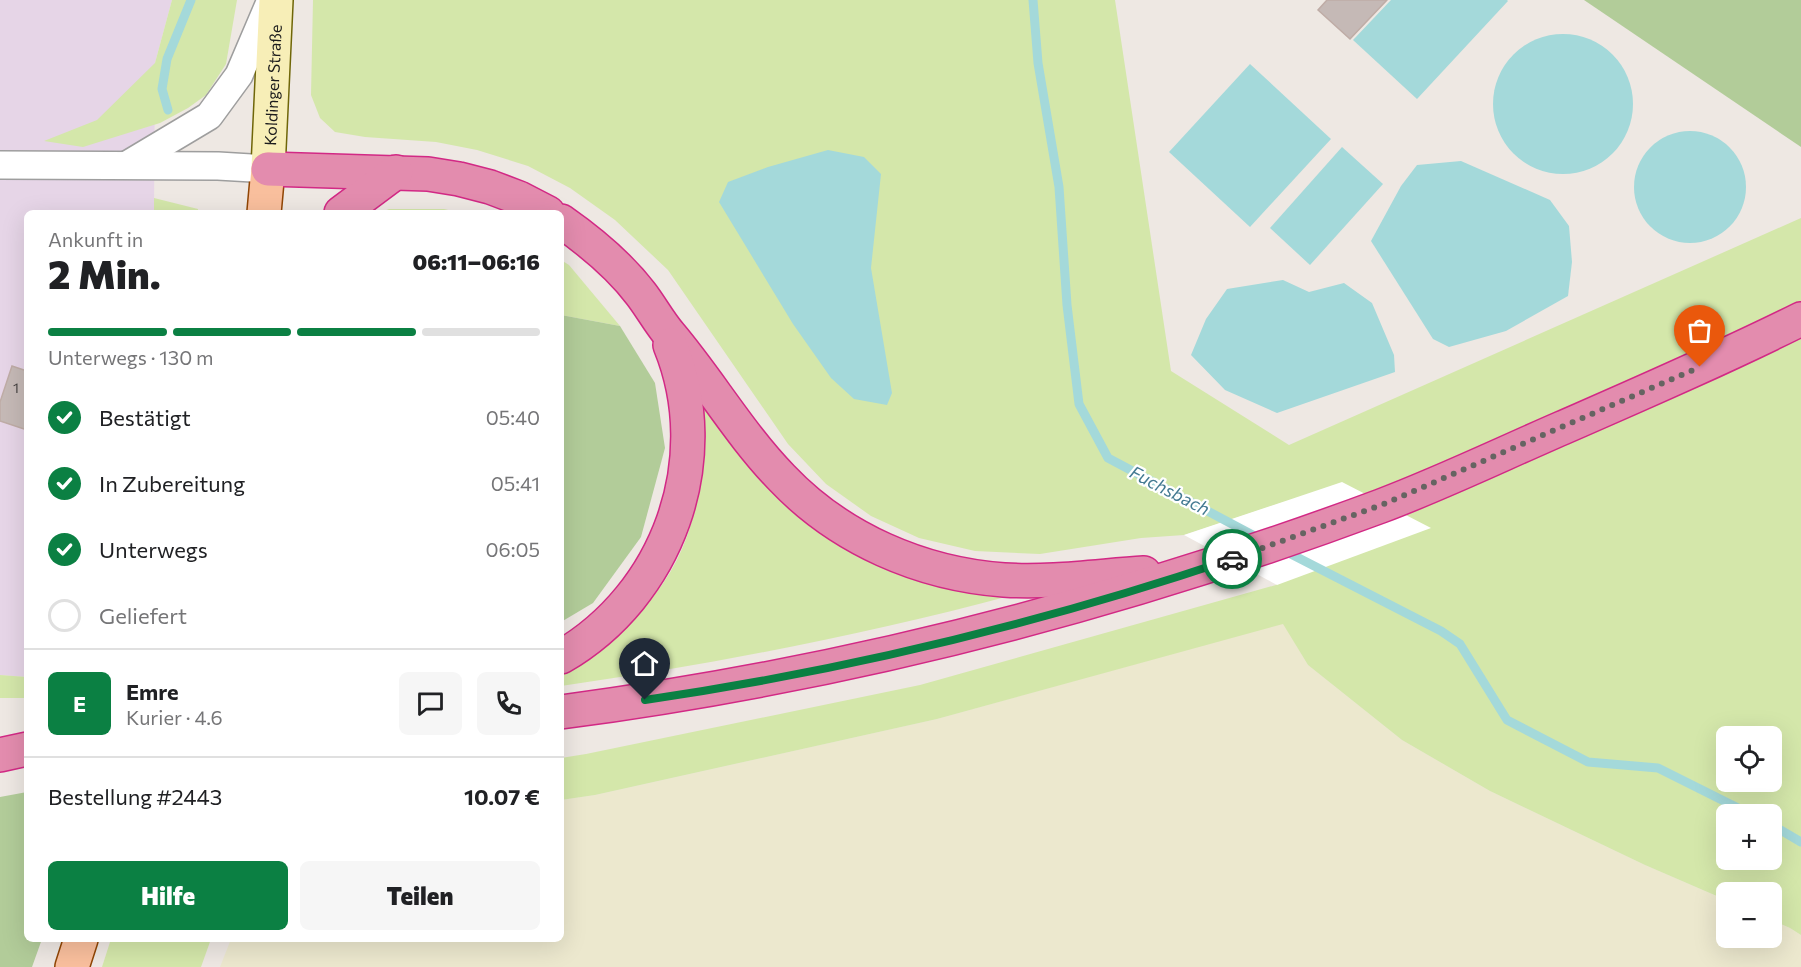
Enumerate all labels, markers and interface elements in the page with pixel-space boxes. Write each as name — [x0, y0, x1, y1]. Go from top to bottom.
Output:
street label: Koldinger Straße — [260, 24, 284, 146]
text: Ankunft in — [48, 227, 143, 251]
text: 06:11–06:16 — [412, 248, 540, 275]
text: 2 Min. — [48, 249, 161, 297]
pin — [1674, 305, 1725, 367]
icon: bag — [1683, 314, 1716, 347]
text: Unterwegs · 130 m — [48, 345, 213, 369]
house number: 1 — [13, 379, 19, 396]
icon: check — [48, 401, 81, 434]
text: Bestätigt — [99, 404, 191, 431]
text: 05:40 — [486, 405, 540, 429]
water label: Fuchsbach — [1126, 460, 1214, 520]
icon: check — [48, 467, 81, 500]
text: In Zubereitung — [99, 470, 245, 497]
text: 05:41 — [491, 471, 540, 495]
courier — [1202, 529, 1262, 589]
icon: check — [48, 533, 81, 566]
text: Unterwegs — [99, 536, 208, 563]
text: 06:05 — [486, 537, 540, 561]
icon: car — [1216, 543, 1249, 576]
text: Geliefert — [99, 602, 187, 629]
pin — [619, 638, 670, 700]
icon: home — [628, 647, 661, 680]
button: chat — [399, 672, 462, 735]
button: phone — [477, 672, 540, 735]
text: Emre — [126, 678, 179, 705]
text: E — [73, 690, 86, 717]
text: Kurier · 4.6 — [126, 705, 223, 729]
map controls — [1716, 726, 1782, 948]
button: locate — [1716, 726, 1782, 792]
text: Bestellung #2443 — [48, 783, 222, 810]
text: 10.07 € — [464, 783, 540, 810]
button: + — [1716, 804, 1782, 870]
button: Hilfe — [48, 861, 288, 930]
button: Teilen — [300, 861, 540, 930]
button: − — [1716, 882, 1782, 948]

